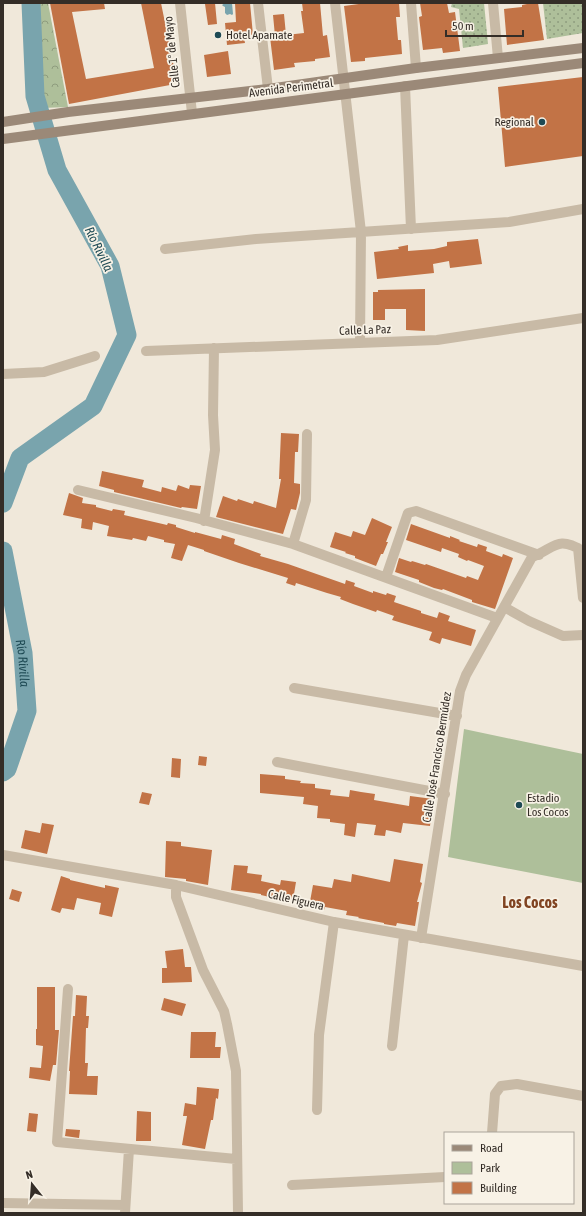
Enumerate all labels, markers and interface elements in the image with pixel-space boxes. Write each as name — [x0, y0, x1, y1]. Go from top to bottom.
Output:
scale bar — [446, 12, 523, 38]
street label: Calle 1° de Mayo — [161, 15, 183, 88]
text: 50 m — [452, 19, 474, 33]
place label: Hotel Apamate — [226, 28, 292, 42]
marker: Hotel Apamate — [213, 30, 223, 40]
street label: Avenida Perimetral — [248, 76, 335, 100]
place label: Regional — [494, 115, 535, 129]
marker: Regional — [537, 117, 547, 127]
water label: Río Rivilla — [82, 224, 116, 274]
street label: Calle La Paz — [339, 322, 392, 338]
water label: Río Rivilla — [13, 638, 33, 688]
street label: Calle José Francisco Bermúdez — [420, 690, 454, 823]
place label: Estadio Los Cocos — [527, 791, 569, 819]
marker: Estadio Los Cocos — [514, 800, 524, 810]
street label: Calle Figuera — [267, 887, 325, 913]
district label: Los Cocos — [502, 893, 558, 911]
legend — [444, 1132, 574, 1204]
text: Road — [480, 1141, 503, 1155]
text: Park — [480, 1161, 501, 1175]
north arrow — [12, 1164, 52, 1204]
text: N — [24, 1168, 34, 1181]
text: Building — [480, 1181, 518, 1195]

